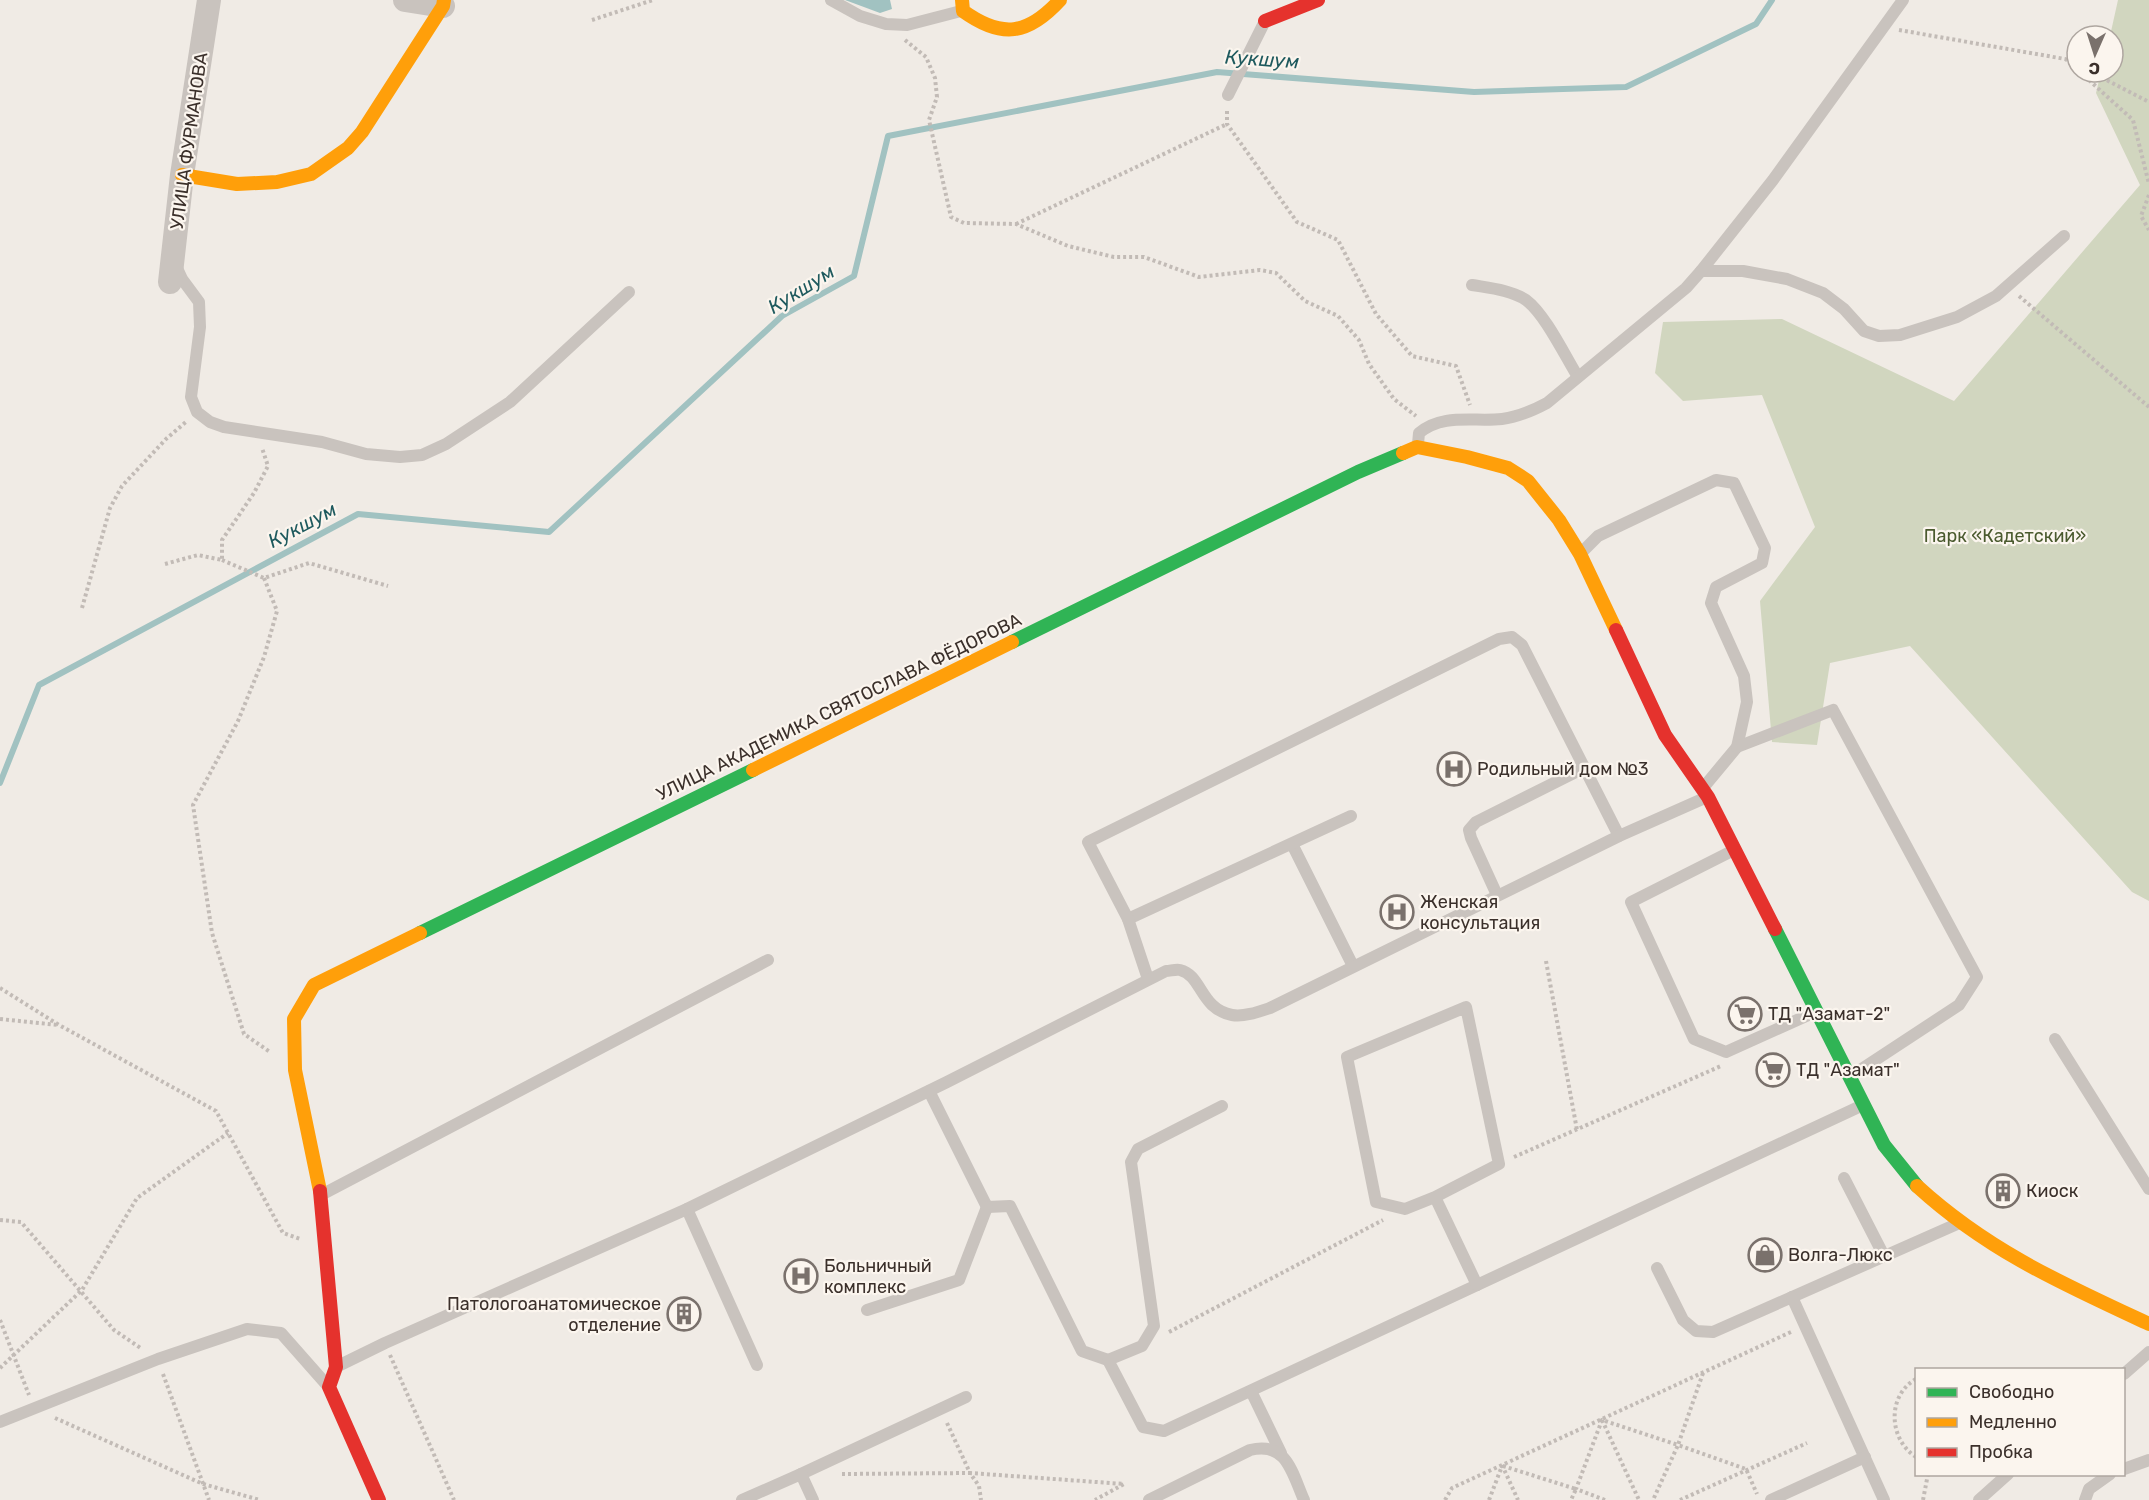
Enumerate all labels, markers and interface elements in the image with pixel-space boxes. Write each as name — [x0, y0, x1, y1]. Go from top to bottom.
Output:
north arrow — [2065, 24, 2125, 84]
water label: Кукшум — [1224, 44, 1300, 74]
street label: УЛИЦА ФУРМАНОВА — [166, 51, 212, 231]
text: С — [2088, 59, 2100, 78]
water label: Кукшум — [763, 259, 839, 319]
water label: Кукшум — [264, 497, 341, 553]
park label: Парк «Кадетский» — [1924, 525, 2086, 547]
street label: УЛИЦА АКАДЕМИКА СВЯТОСЛАВА ФЁДОРОВА — [653, 609, 1025, 805]
hospital icon: Родильный дом №3 — [1436, 751, 1472, 787]
place label: Родильный дом №3 — [1477, 758, 1649, 780]
place label: Женская консультация — [1420, 891, 1540, 934]
hospital icon: Женская консультация — [1379, 894, 1415, 930]
supermarket icon: ТД "Азамат-2" — [1727, 996, 1763, 1032]
place label: ТД "Азамат-2" — [1768, 1003, 1890, 1025]
supermarket icon: ТД "Азамат" — [1755, 1052, 1791, 1088]
place label: ТД "Азамат" — [1796, 1059, 1900, 1081]
building icon: Киоск — [1985, 1173, 2021, 1209]
place label: Киоск — [2026, 1180, 2079, 1202]
shop icon: Волга-Люкс — [1747, 1237, 1783, 1273]
place label: Волга-Люкс — [1788, 1244, 1893, 1266]
place label: Больничный комплекс — [824, 1255, 932, 1298]
hospital icon: Больничный комплекс — [783, 1258, 819, 1294]
place label: Патологоанатомическое отделение — [447, 1293, 661, 1336]
building icon: Патологоанатомическое отделение — [666, 1296, 702, 1332]
legend — [1915, 1368, 2125, 1476]
text: Свободно — [1969, 1381, 2054, 1403]
text: Медленно — [1969, 1411, 2057, 1433]
text: Пробка — [1969, 1441, 2033, 1463]

